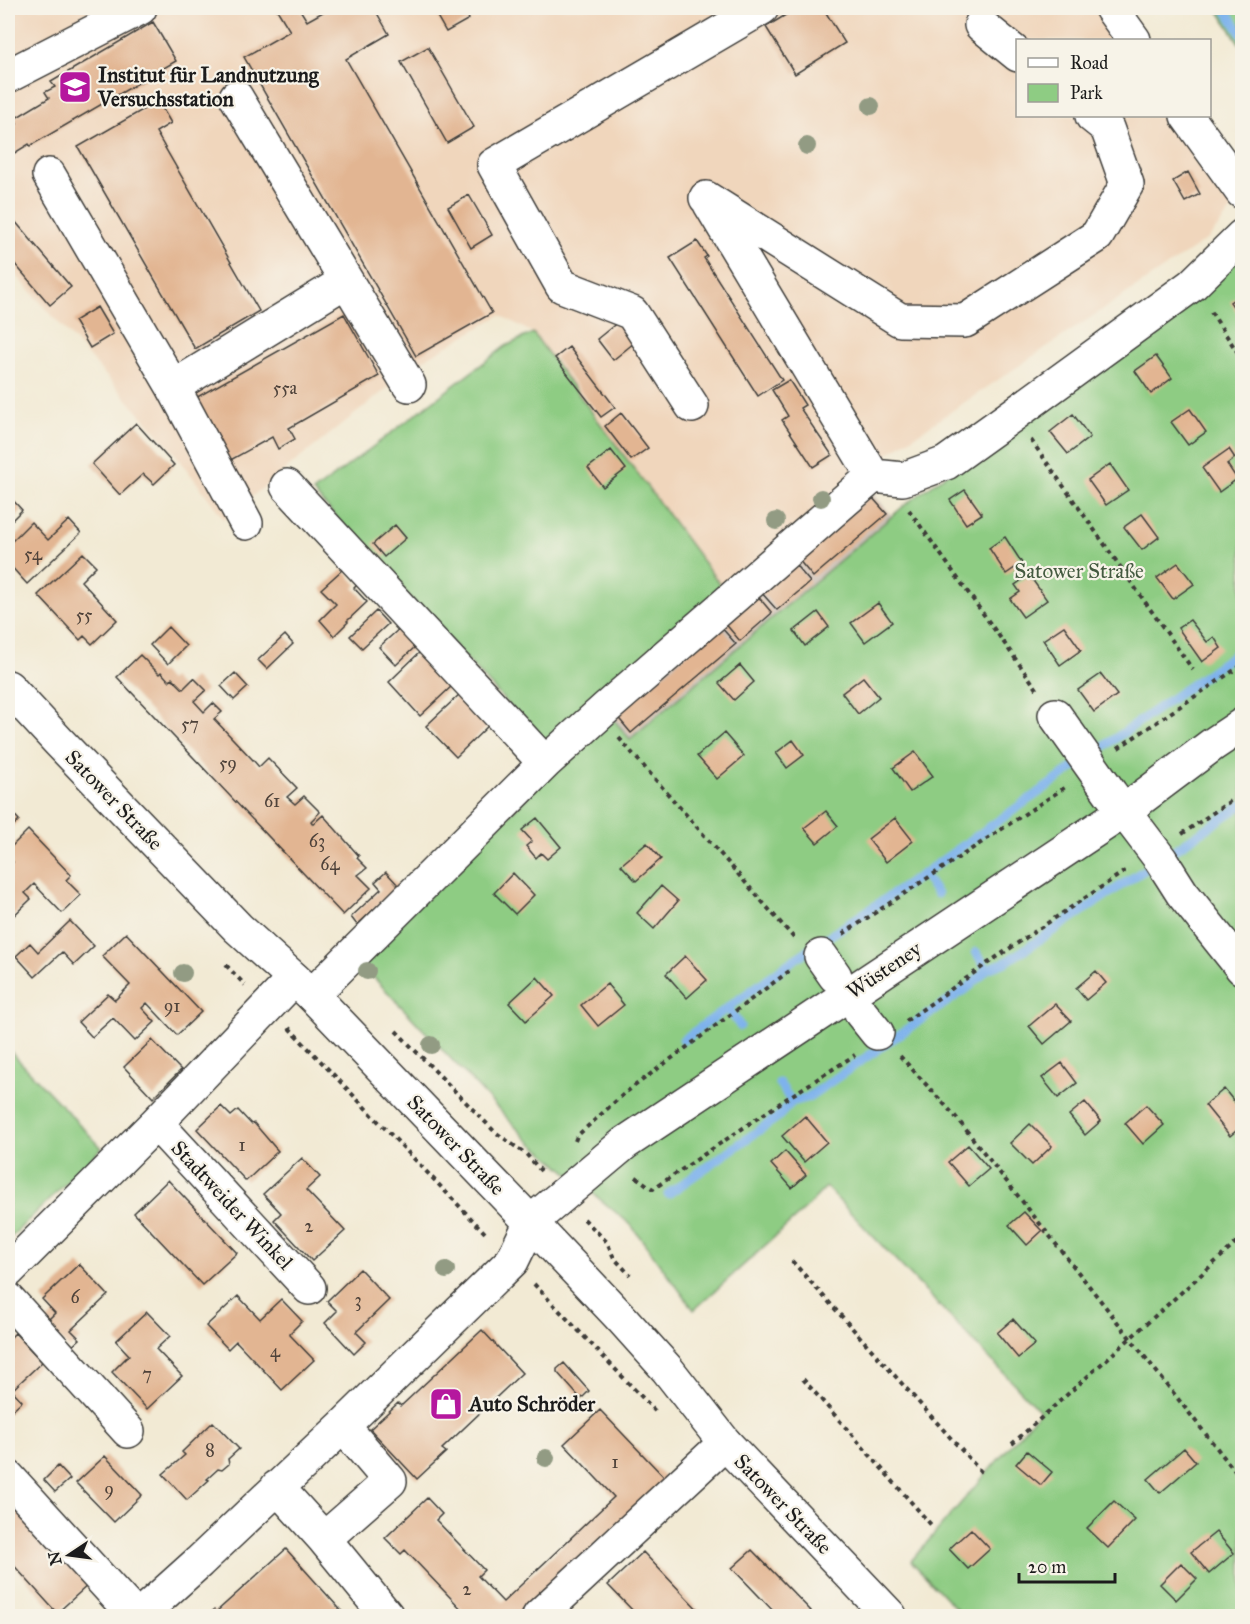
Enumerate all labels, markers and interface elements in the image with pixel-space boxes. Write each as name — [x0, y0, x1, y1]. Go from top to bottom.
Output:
legend — [1016, 39, 1211, 117]
text: Road — [1070, 52, 1108, 74]
place label: Institut für Landnutzung Versuchsstation — [97, 62, 320, 112]
school or university icon: Institut für Landnutzung Versuchsstation — [57, 69, 93, 105]
text: Park — [1070, 82, 1103, 104]
house number: 55a — [273, 377, 298, 399]
house number: 54 — [24, 543, 43, 565]
park label: Satower Straße — [1014, 558, 1144, 584]
house number: 55 — [76, 604, 93, 626]
house number: 57 — [181, 713, 199, 735]
street label: Satower Straße — [60, 744, 169, 856]
house number: 59 — [219, 752, 237, 774]
house number: 61 — [264, 790, 280, 812]
house number: 63 — [309, 830, 325, 852]
house number: 64 — [320, 853, 341, 875]
street label: Wüsteney — [842, 935, 927, 1004]
house number: 91 — [164, 995, 180, 1017]
street label: Satower Straße — [402, 1089, 511, 1201]
house number: 1 — [238, 1134, 246, 1156]
street label: Stadtweider Winkel — [166, 1135, 299, 1275]
house number: 2 — [305, 1215, 314, 1237]
house number: 6 — [70, 1286, 80, 1308]
house number: 3 — [354, 1289, 362, 1311]
house number: 4 — [270, 1340, 281, 1362]
house number: 7 — [142, 1363, 152, 1385]
shop icon: Auto Schröder — [428, 1386, 464, 1422]
place label: Auto Schröder — [467, 1391, 596, 1417]
house number: 8 — [205, 1439, 215, 1461]
street label: Satower Straße — [729, 1448, 838, 1560]
house number: 1 — [611, 1451, 619, 1473]
house number: 9 — [104, 1478, 114, 1500]
north arrow — [39, 1525, 99, 1585]
scale bar — [1019, 1546, 1115, 1584]
text: N — [44, 1549, 66, 1567]
text: 20 m — [1028, 1556, 1066, 1578]
house number: 2 — [463, 1578, 472, 1600]

